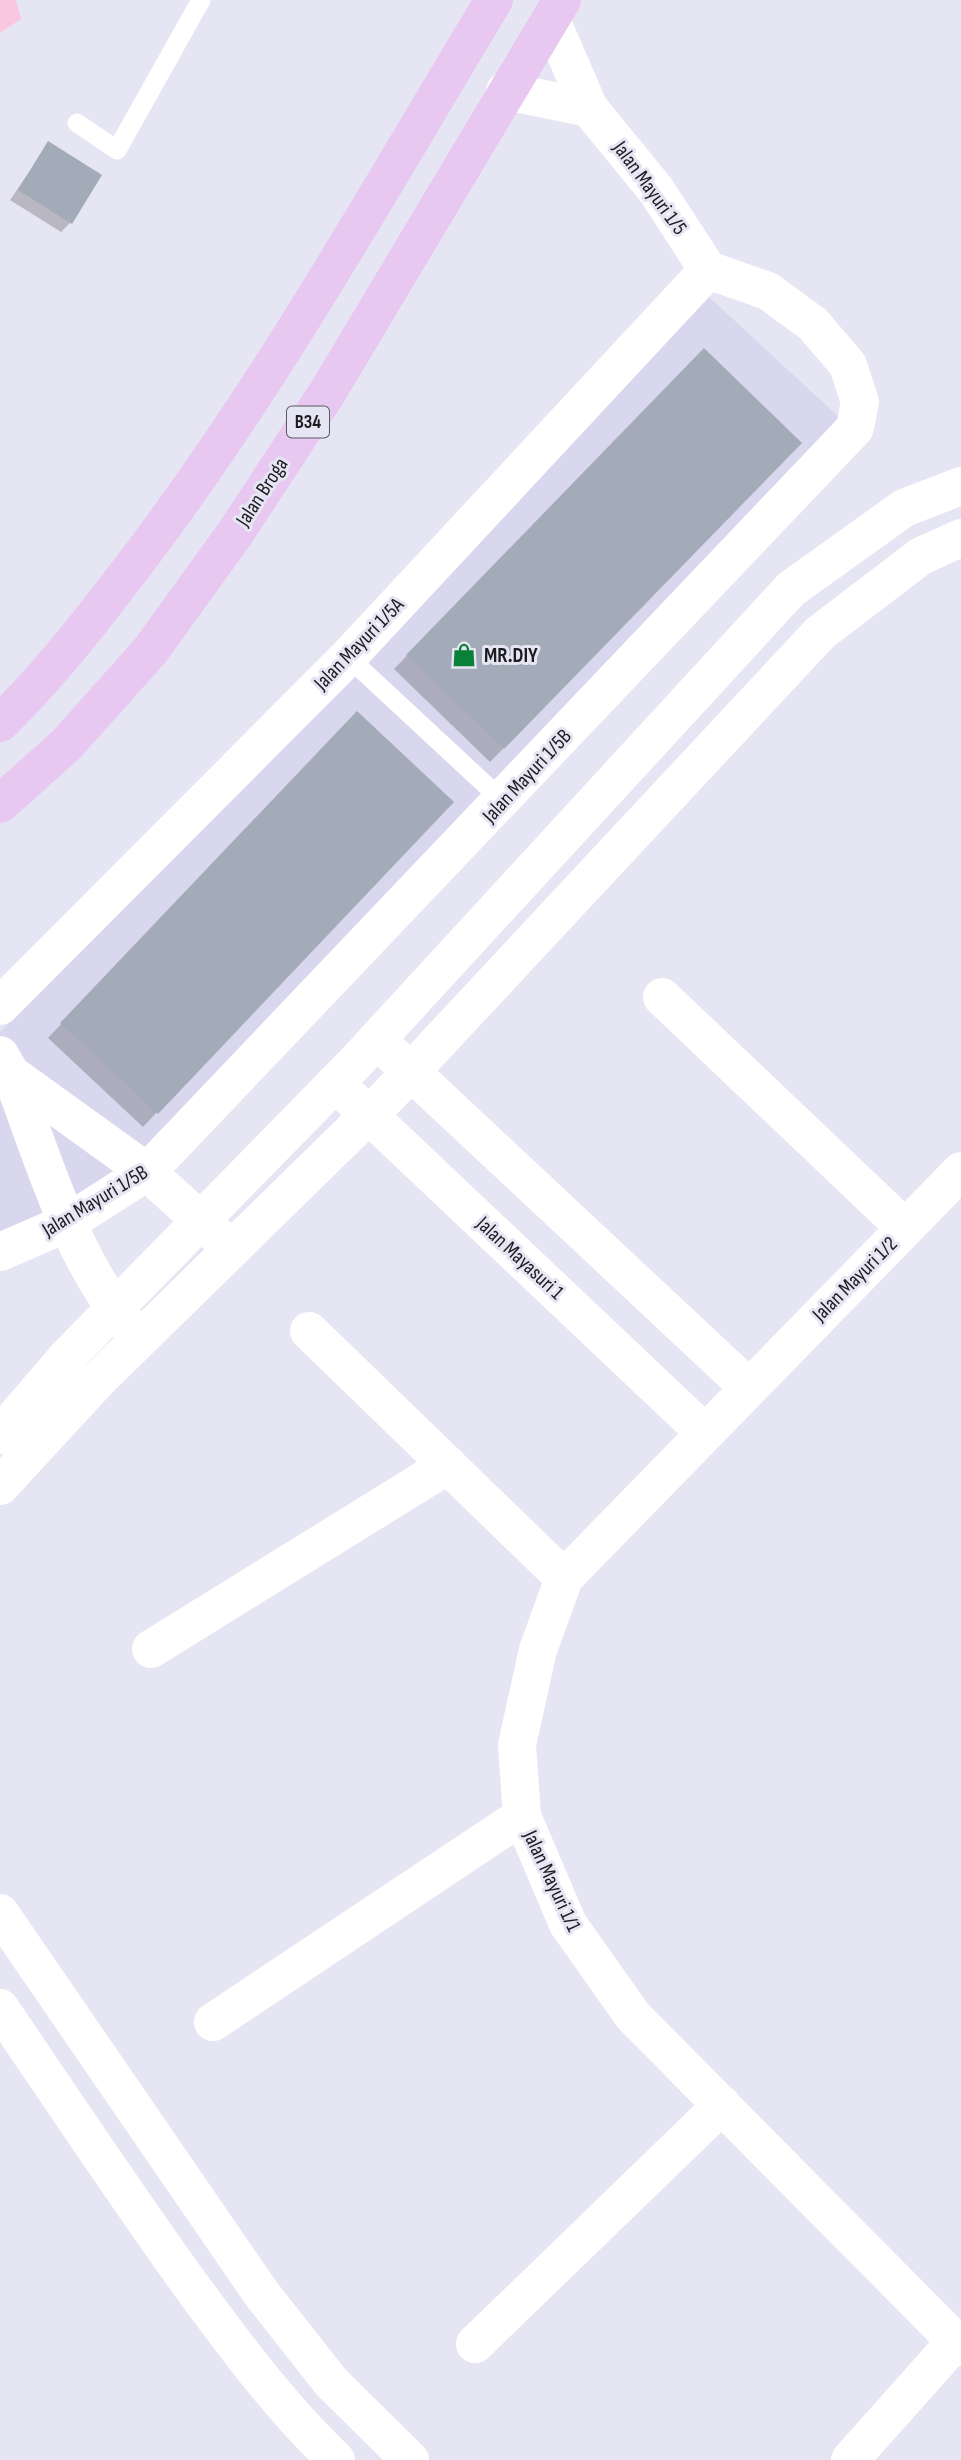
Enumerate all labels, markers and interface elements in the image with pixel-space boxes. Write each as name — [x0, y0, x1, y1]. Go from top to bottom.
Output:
street label: Jalan Mayuri 1/5 — [607, 136, 692, 240]
road number: B34 — [287, 406, 329, 438]
street label: Jalan Broga — [230, 453, 293, 532]
street label: Jalan Mayuri 1/5A — [308, 592, 410, 696]
shop icon: MR.DIY — [450, 641, 478, 669]
place label: MR.DIY — [484, 643, 538, 668]
street label: Jalan Mayuri 1/5B — [477, 724, 577, 829]
street label: Jalan Mayuri 1/5B — [37, 1160, 152, 1243]
street label: Jalan Mayasuri 1 — [471, 1211, 569, 1305]
street label: Jalan Mayuri 1/2 — [807, 1231, 903, 1327]
street label: Jalan Mayuri 1/1 — [517, 1826, 587, 1936]

